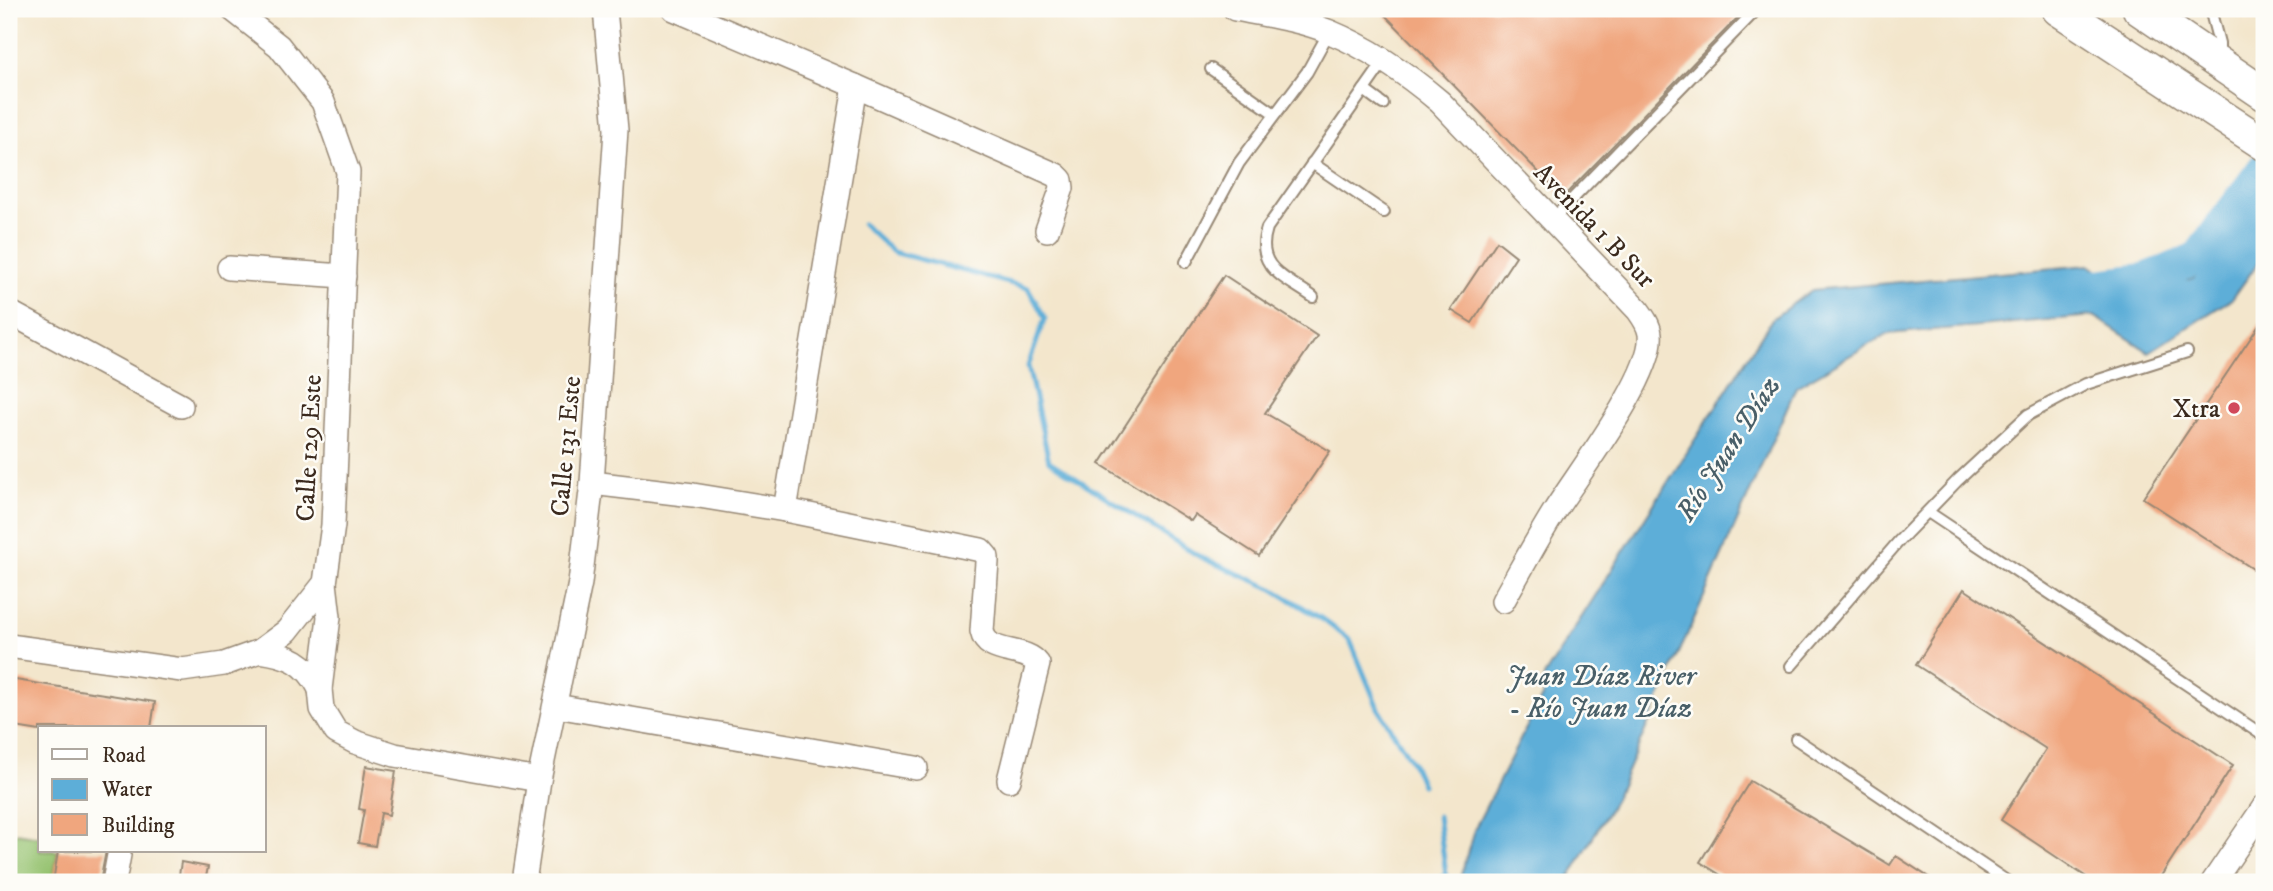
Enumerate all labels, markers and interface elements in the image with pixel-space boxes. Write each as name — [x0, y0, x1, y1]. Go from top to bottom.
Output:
street label: Avenida 1 B Sur — [1526, 157, 1662, 296]
water label: Río Juan Díaz — [1668, 370, 1788, 529]
street label: Calle 129 Este — [289, 374, 330, 522]
street label: Calle 131 Este — [544, 375, 589, 518]
place label: Xtra — [2172, 393, 2220, 426]
marker: Xtra — [2226, 400, 2242, 416]
water label: Juan Díaz River - Río Juan Díaz — [1506, 659, 1698, 726]
legend — [38, 726, 266, 852]
text: Road — [102, 743, 146, 769]
text: Water — [101, 777, 152, 803]
text: Building — [102, 813, 175, 839]

